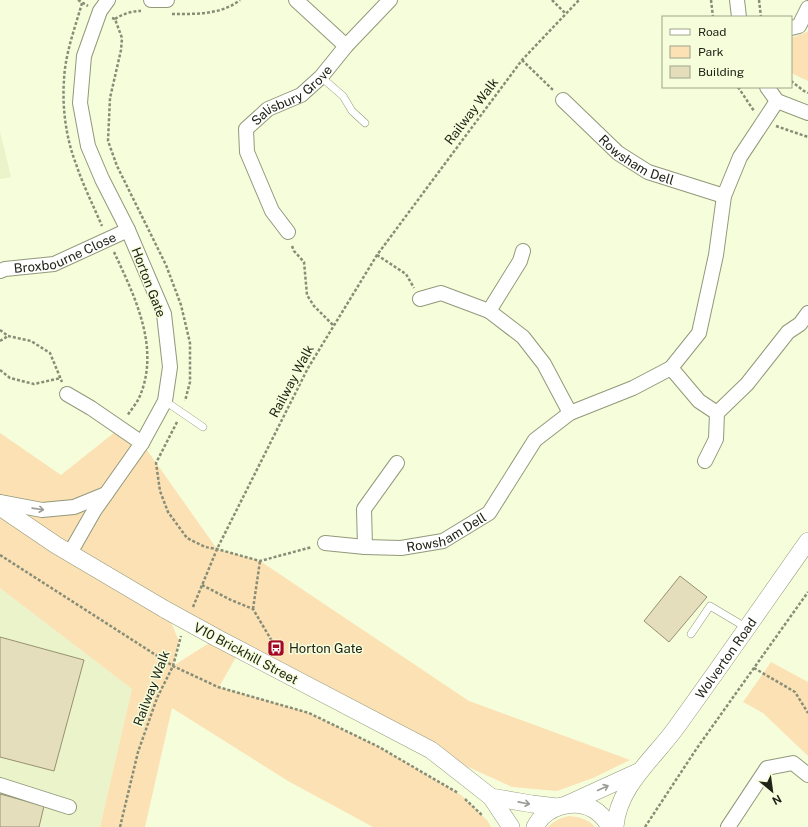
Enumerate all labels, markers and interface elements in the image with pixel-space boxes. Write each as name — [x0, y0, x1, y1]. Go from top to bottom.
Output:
legend — [662, 16, 792, 88]
text: Road — [698, 25, 726, 39]
text: Park — [698, 45, 724, 59]
street label: Salisbury Grove — [248, 63, 335, 128]
text: Building — [698, 65, 744, 79]
street label: Railway Walk — [441, 75, 501, 148]
street label: Rowsham Dell — [596, 132, 676, 188]
street label: Broxbourne Close — [13, 230, 118, 276]
street label: Horton Gate — [128, 245, 169, 319]
street label: Railway Walk — [266, 342, 317, 420]
one-way arrow — [31, 505, 44, 513]
street label: Rowsham Dell — [405, 510, 489, 555]
street label: Wolverton Road — [692, 615, 760, 702]
street label: V10 Brickhill Street — [191, 620, 301, 687]
bus stop icon: Horton Gate — [266, 638, 286, 658]
place label: Horton Gate — [289, 641, 363, 656]
street label: Railway Walk — [130, 648, 173, 728]
north arrow — [752, 771, 792, 811]
one-way arrow — [597, 784, 609, 792]
text: N — [770, 792, 784, 807]
one-way arrow — [517, 799, 530, 807]

